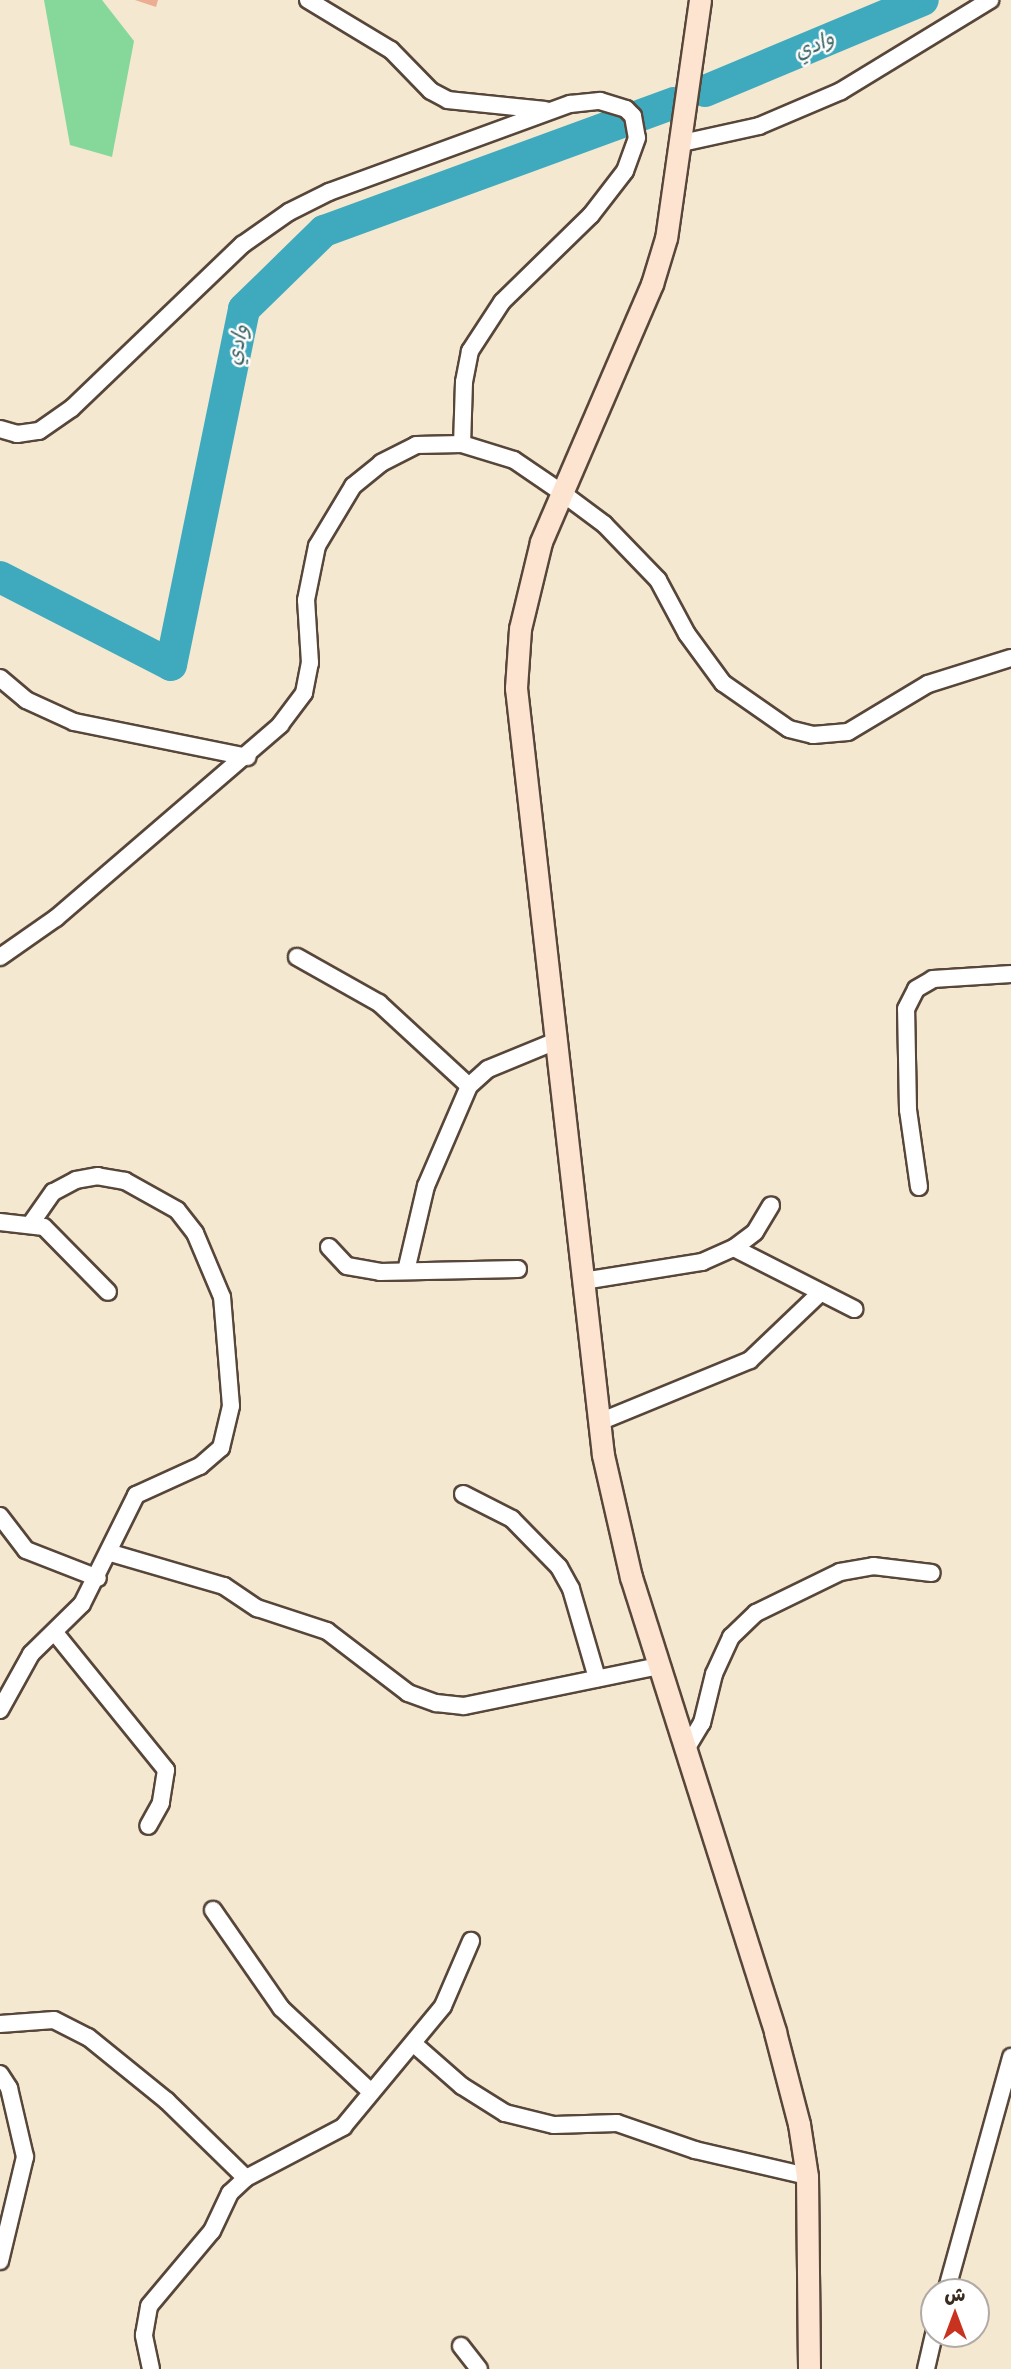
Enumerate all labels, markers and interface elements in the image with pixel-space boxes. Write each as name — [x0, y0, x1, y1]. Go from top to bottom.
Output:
water label: وادي — [790, 25, 838, 65]
water label: وادي — [220, 322, 254, 368]
north arrow — [920, 2278, 990, 2348]
text: ش — [945, 2282, 965, 2306]

